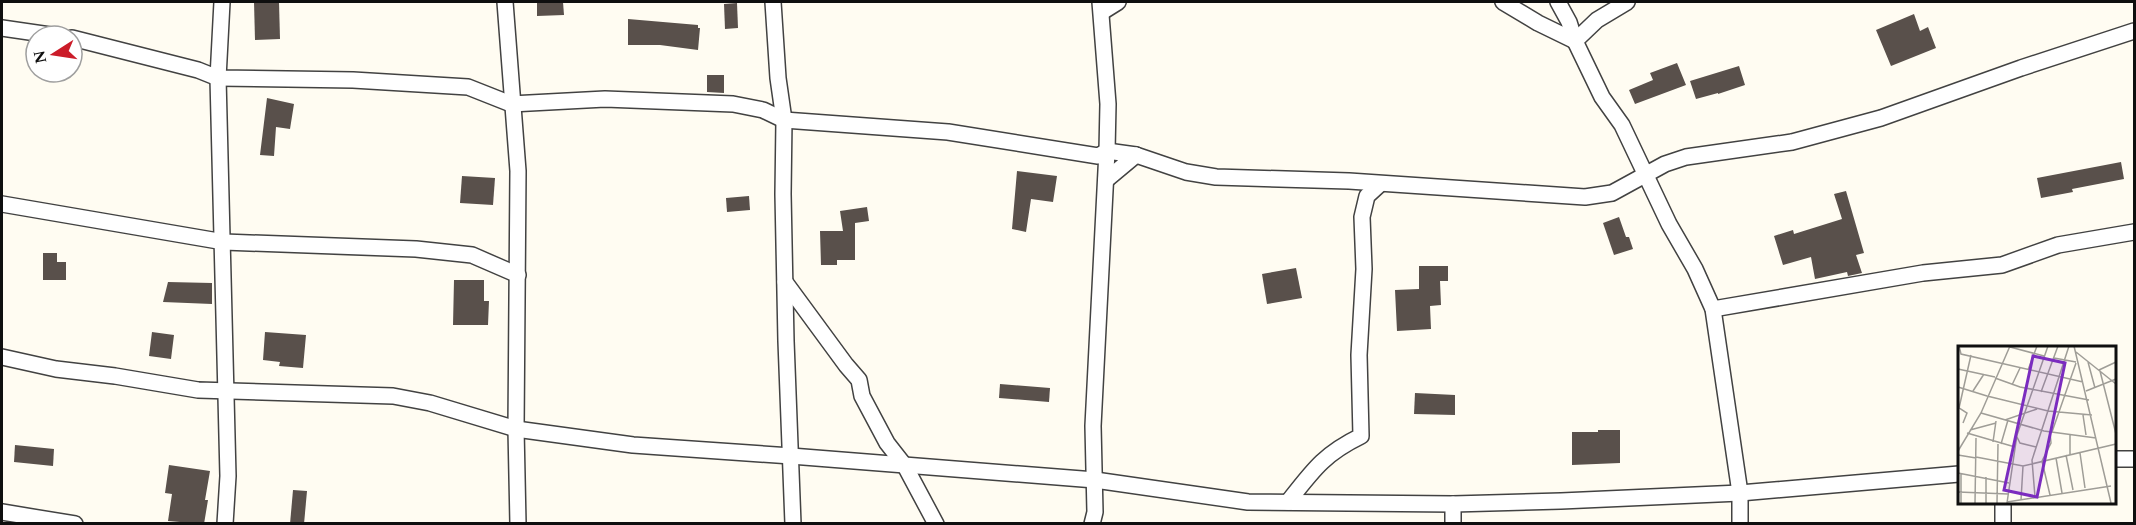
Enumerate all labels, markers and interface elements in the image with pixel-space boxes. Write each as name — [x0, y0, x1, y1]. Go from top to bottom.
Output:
north arrow — [24, 24, 84, 84]
text: N — [27, 48, 53, 66]
inset map — [1958, 346, 2115, 504]

